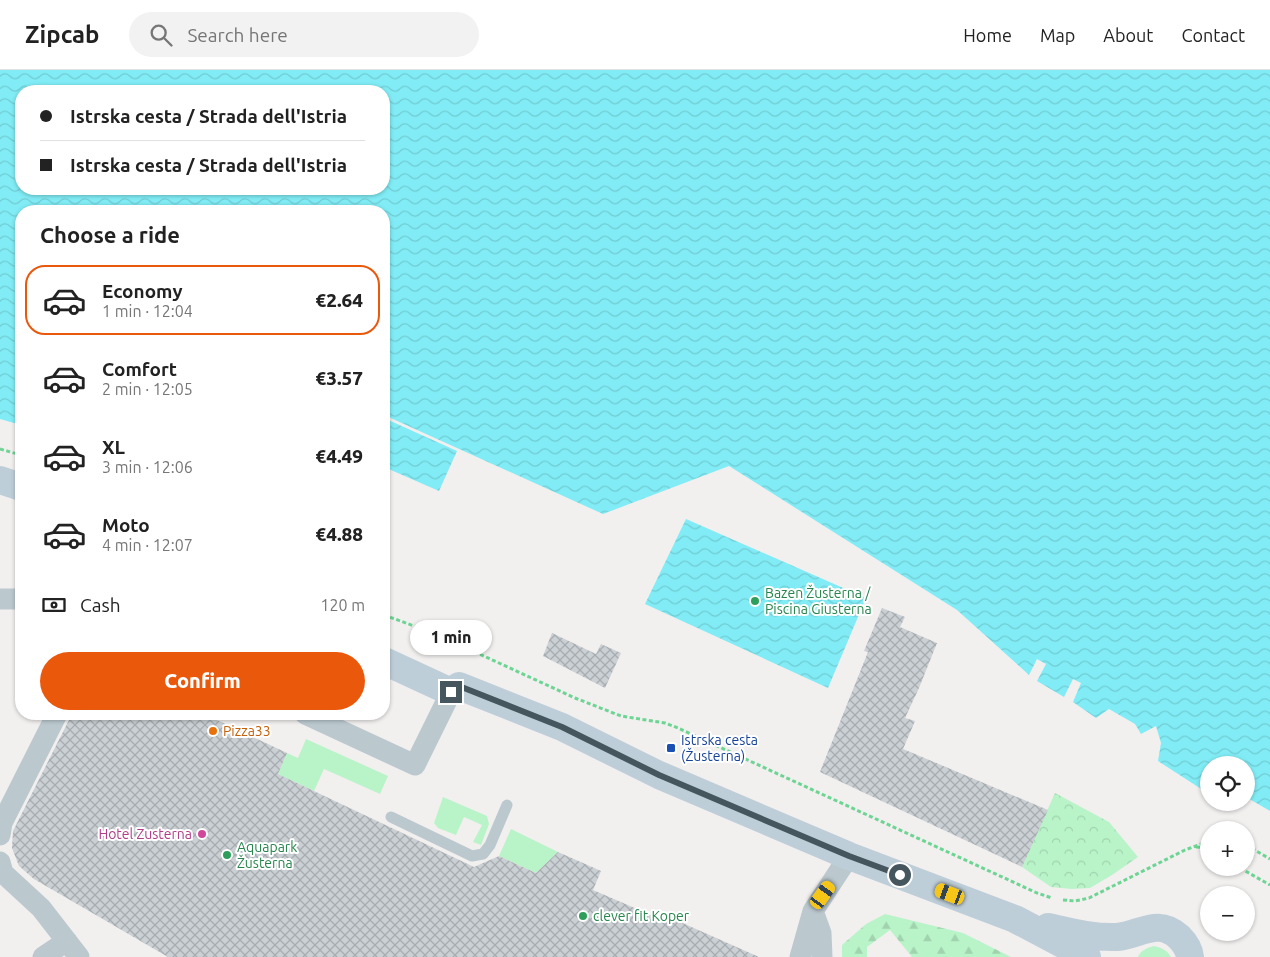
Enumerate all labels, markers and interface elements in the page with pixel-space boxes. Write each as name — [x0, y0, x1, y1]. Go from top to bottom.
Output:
search box — [129, 12, 479, 57]
text: Zipcab — [25, 21, 99, 48]
icon: search — [147, 21, 175, 49]
text: Search here — [187, 24, 288, 46]
text: Home — [963, 25, 1012, 45]
text: Map — [1040, 25, 1075, 45]
text: About — [1103, 25, 1153, 45]
text: Contact — [1181, 25, 1245, 45]
text: Istrska cesta / Strada dell'Istria — [70, 105, 347, 127]
text: Istrska cesta / Strada dell'Istria — [70, 154, 347, 176]
text: Choose a ride — [40, 222, 180, 247]
icon: car — [42, 278, 87, 323]
text: Economy — [102, 280, 183, 302]
text: €2.64 — [315, 289, 363, 311]
text: 1 min · 12:04 — [102, 302, 193, 320]
icon: car — [42, 356, 87, 401]
text: Comfort — [102, 358, 177, 380]
text: €3.57 — [315, 367, 363, 389]
text: 2 min · 12:05 — [102, 380, 193, 398]
icon: car — [42, 434, 87, 479]
text: XL — [102, 436, 125, 458]
text: €4.49 — [315, 445, 363, 467]
text: 3 min · 12:06 — [102, 458, 193, 476]
icon: car — [42, 512, 87, 557]
text: Moto — [102, 514, 150, 536]
text: €4.88 — [315, 523, 363, 545]
text: 4 min · 12:07 — [102, 536, 193, 554]
place label: Bazen Žusterna / Piscina Giusterna — [765, 584, 872, 617]
icon: cash — [40, 591, 68, 619]
text: Cash — [80, 594, 121, 616]
marker: Bazen Žusterna / Piscina Giusterna — [749, 595, 761, 607]
text: 120 m — [320, 596, 365, 614]
callout: 1 min — [410, 620, 492, 654]
text: 1 min — [431, 628, 471, 646]
button: Confirm — [40, 652, 365, 710]
route end — [440, 681, 462, 703]
place label: Pizza33 — [223, 723, 271, 739]
marker: Pizza33 — [207, 725, 219, 737]
place label: Istrska cesta (Žusterna) — [681, 732, 758, 764]
marker: Istrska cesta (Žusterna) — [665, 742, 677, 754]
map controls — [1200, 756, 1255, 941]
button: locate — [1200, 756, 1255, 811]
button: + — [1200, 821, 1255, 876]
place label: Hotel Zusterna — [98, 826, 192, 842]
marker: Hotel Zusterna — [196, 828, 208, 840]
place label: Aquapark Žusterna — [237, 839, 297, 871]
marker: Aquapark Žusterna — [221, 849, 233, 861]
route start — [889, 864, 911, 886]
car — [808, 878, 837, 912]
car — [933, 882, 966, 906]
button: − — [1200, 886, 1255, 941]
place label: clever fit Koper — [593, 908, 690, 924]
marker: clever fit Koper — [577, 910, 589, 922]

